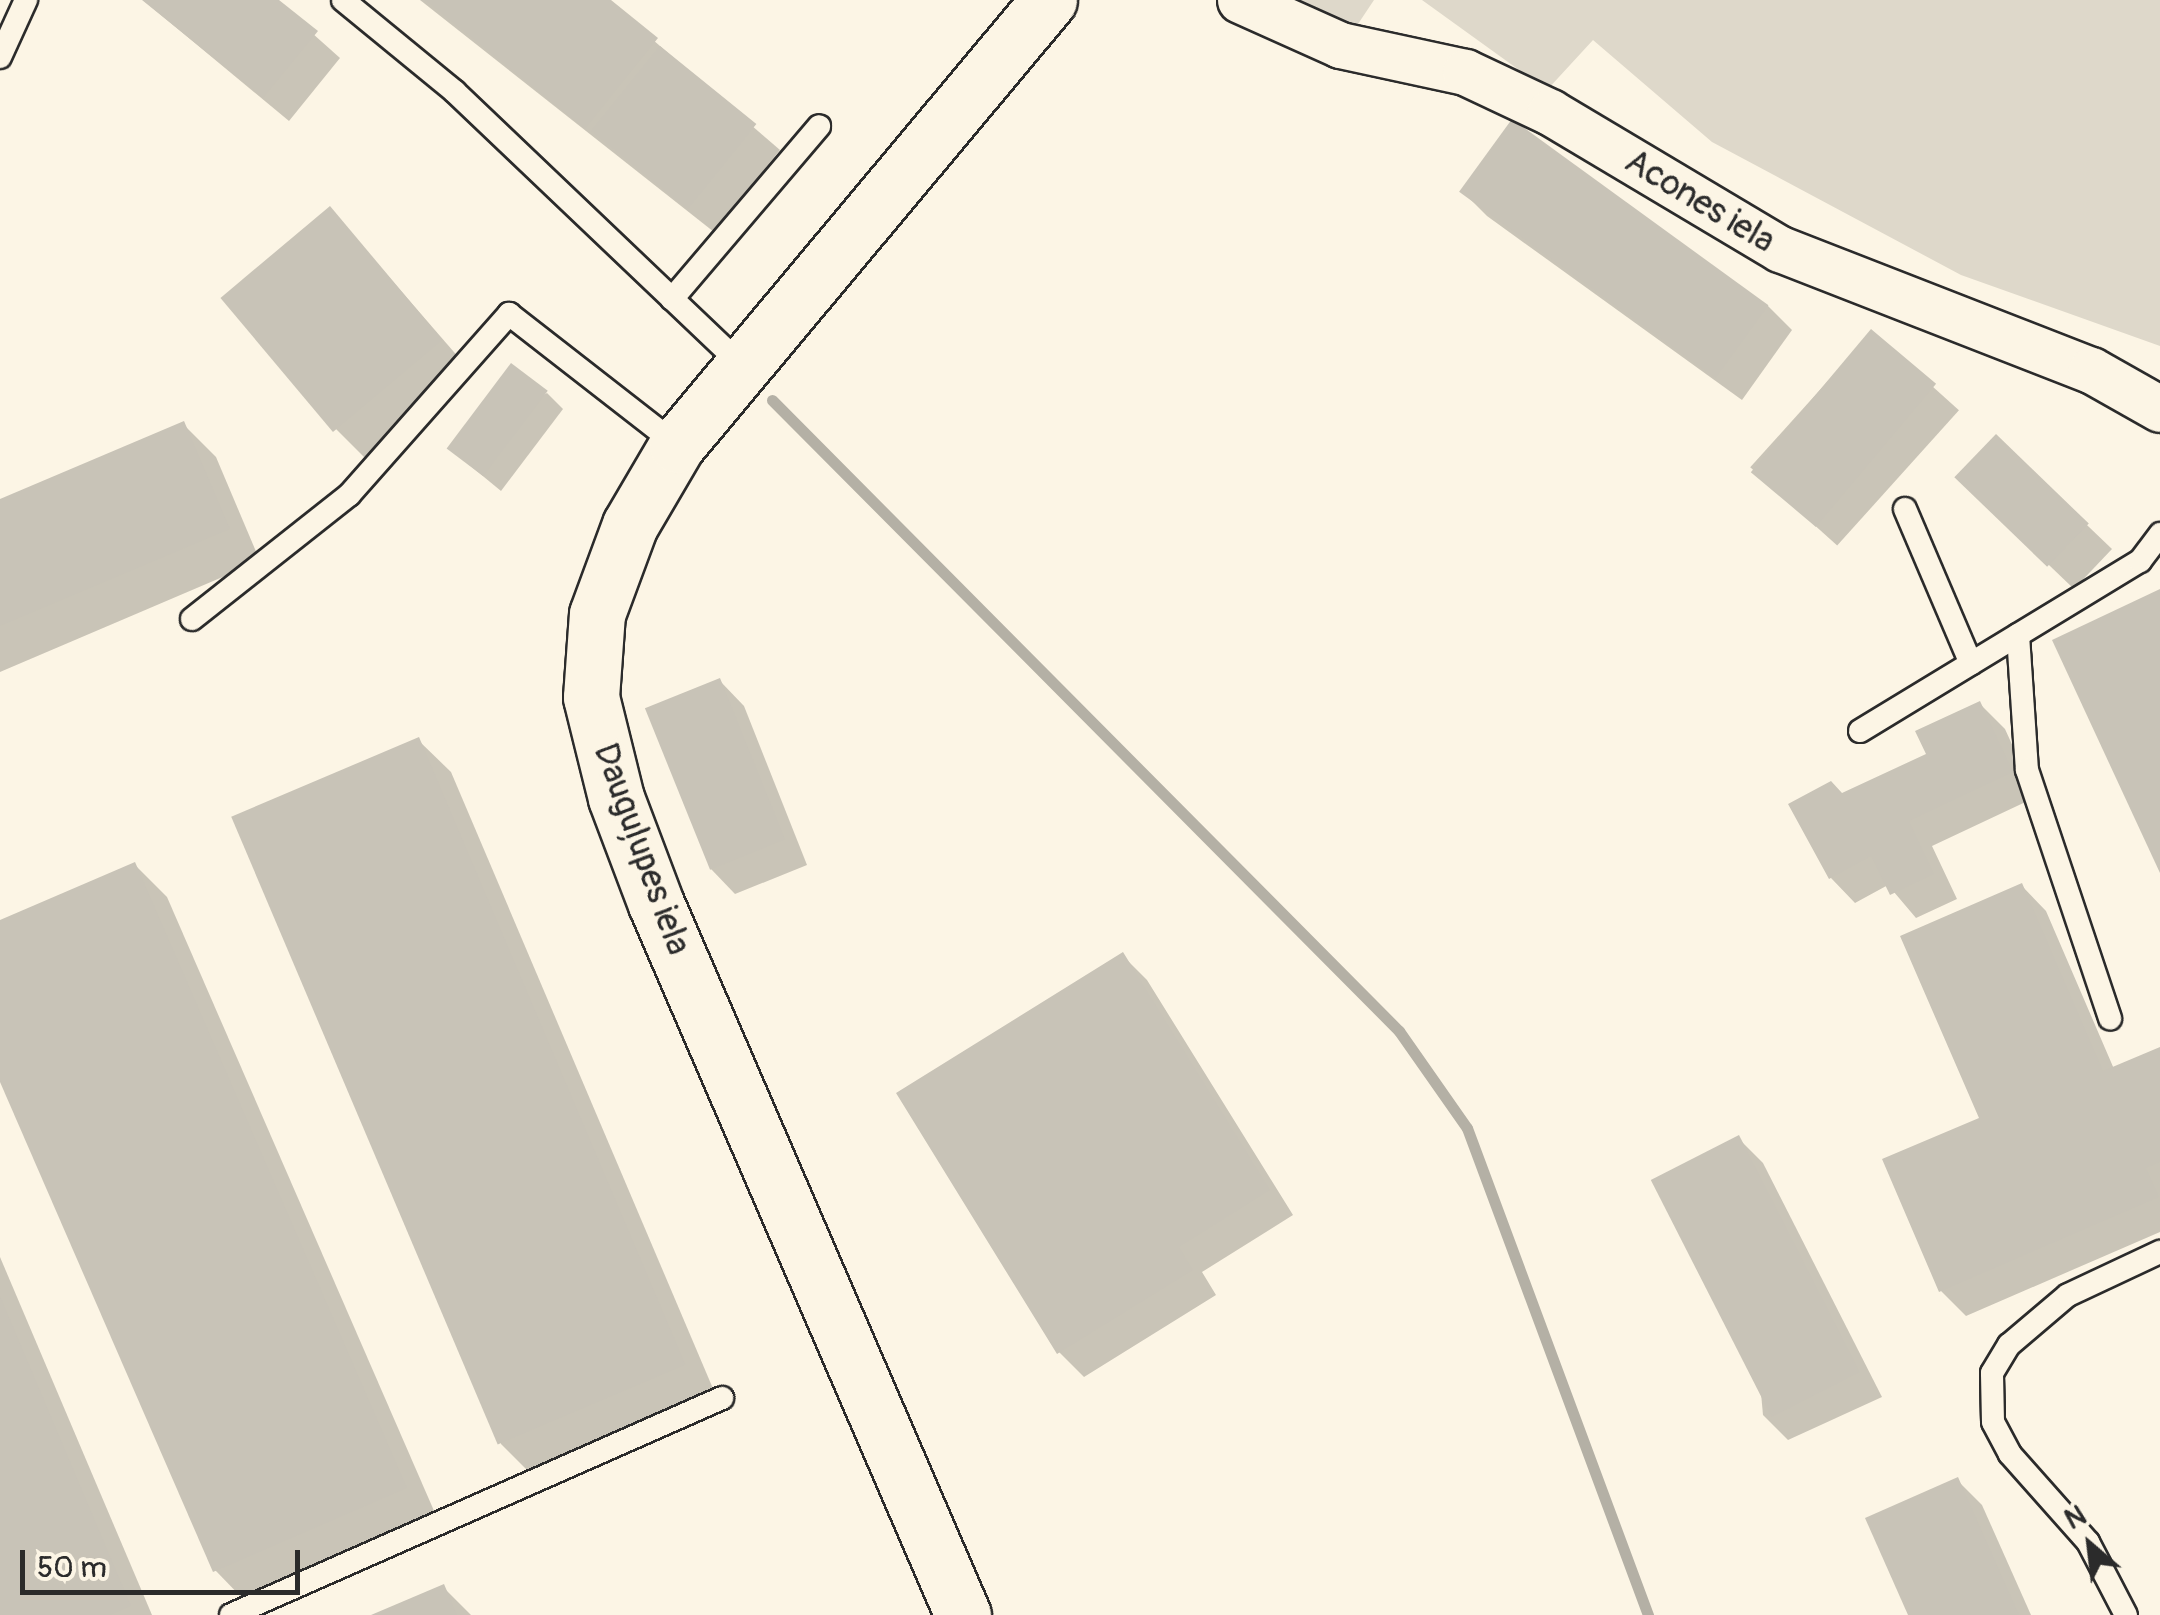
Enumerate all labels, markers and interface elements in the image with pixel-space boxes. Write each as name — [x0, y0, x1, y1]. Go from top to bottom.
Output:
street label: Acones iela — [1617, 140, 1783, 262]
street label: Dauguļupes iela — [584, 738, 700, 960]
north arrow — [2040, 1495, 2140, 1595]
text: N — [2059, 1498, 2092, 1538]
scale bar — [25, 1530, 305, 1592]
text: 50 m — [37, 1549, 107, 1586]

